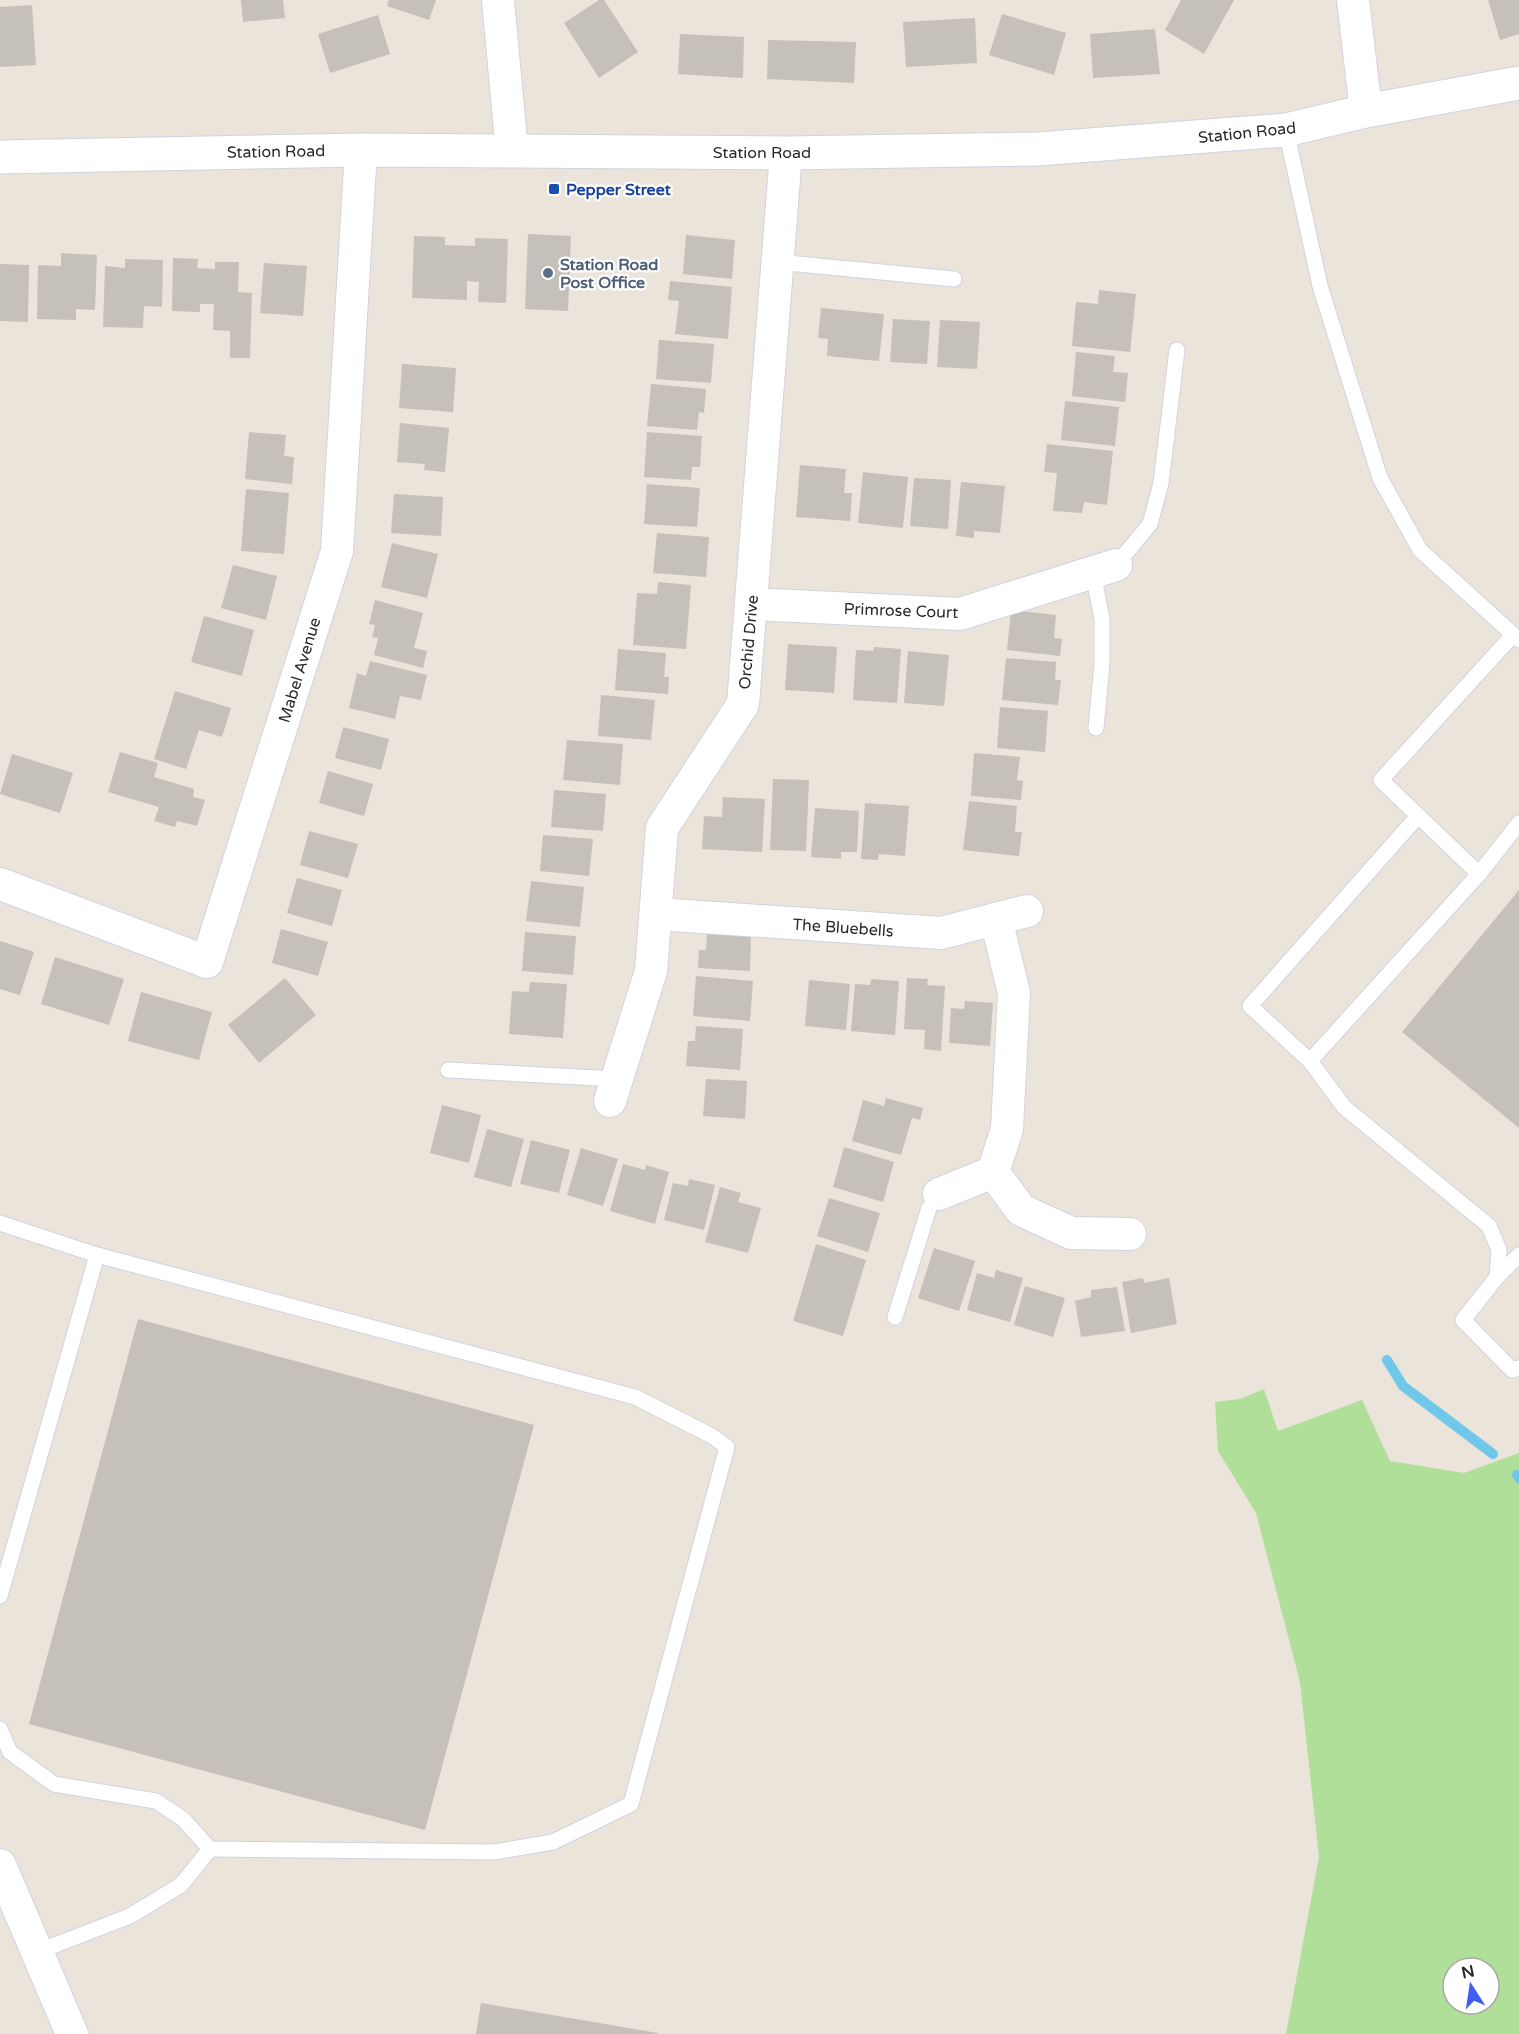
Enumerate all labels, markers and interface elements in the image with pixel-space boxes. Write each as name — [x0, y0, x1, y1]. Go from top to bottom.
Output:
street label: Station Road — [1197, 118, 1297, 148]
street label: Station Road — [227, 141, 325, 163]
street label: Station Road — [713, 143, 811, 163]
place label: Pepper Street — [566, 180, 672, 200]
marker: Pepper Street — [547, 182, 561, 196]
place label: Station Road Post Office — [560, 255, 658, 293]
marker: Station Road Post Office — [541, 266, 555, 280]
street label: Orchid Drive — [735, 594, 763, 690]
street label: Primrose Court — [843, 599, 959, 623]
street label: Mabel Avenue — [274, 615, 325, 725]
street label: The Bluebells — [792, 914, 894, 942]
north arrow — [1441, 1956, 1501, 2016]
text: N — [1460, 1961, 1476, 1983]

